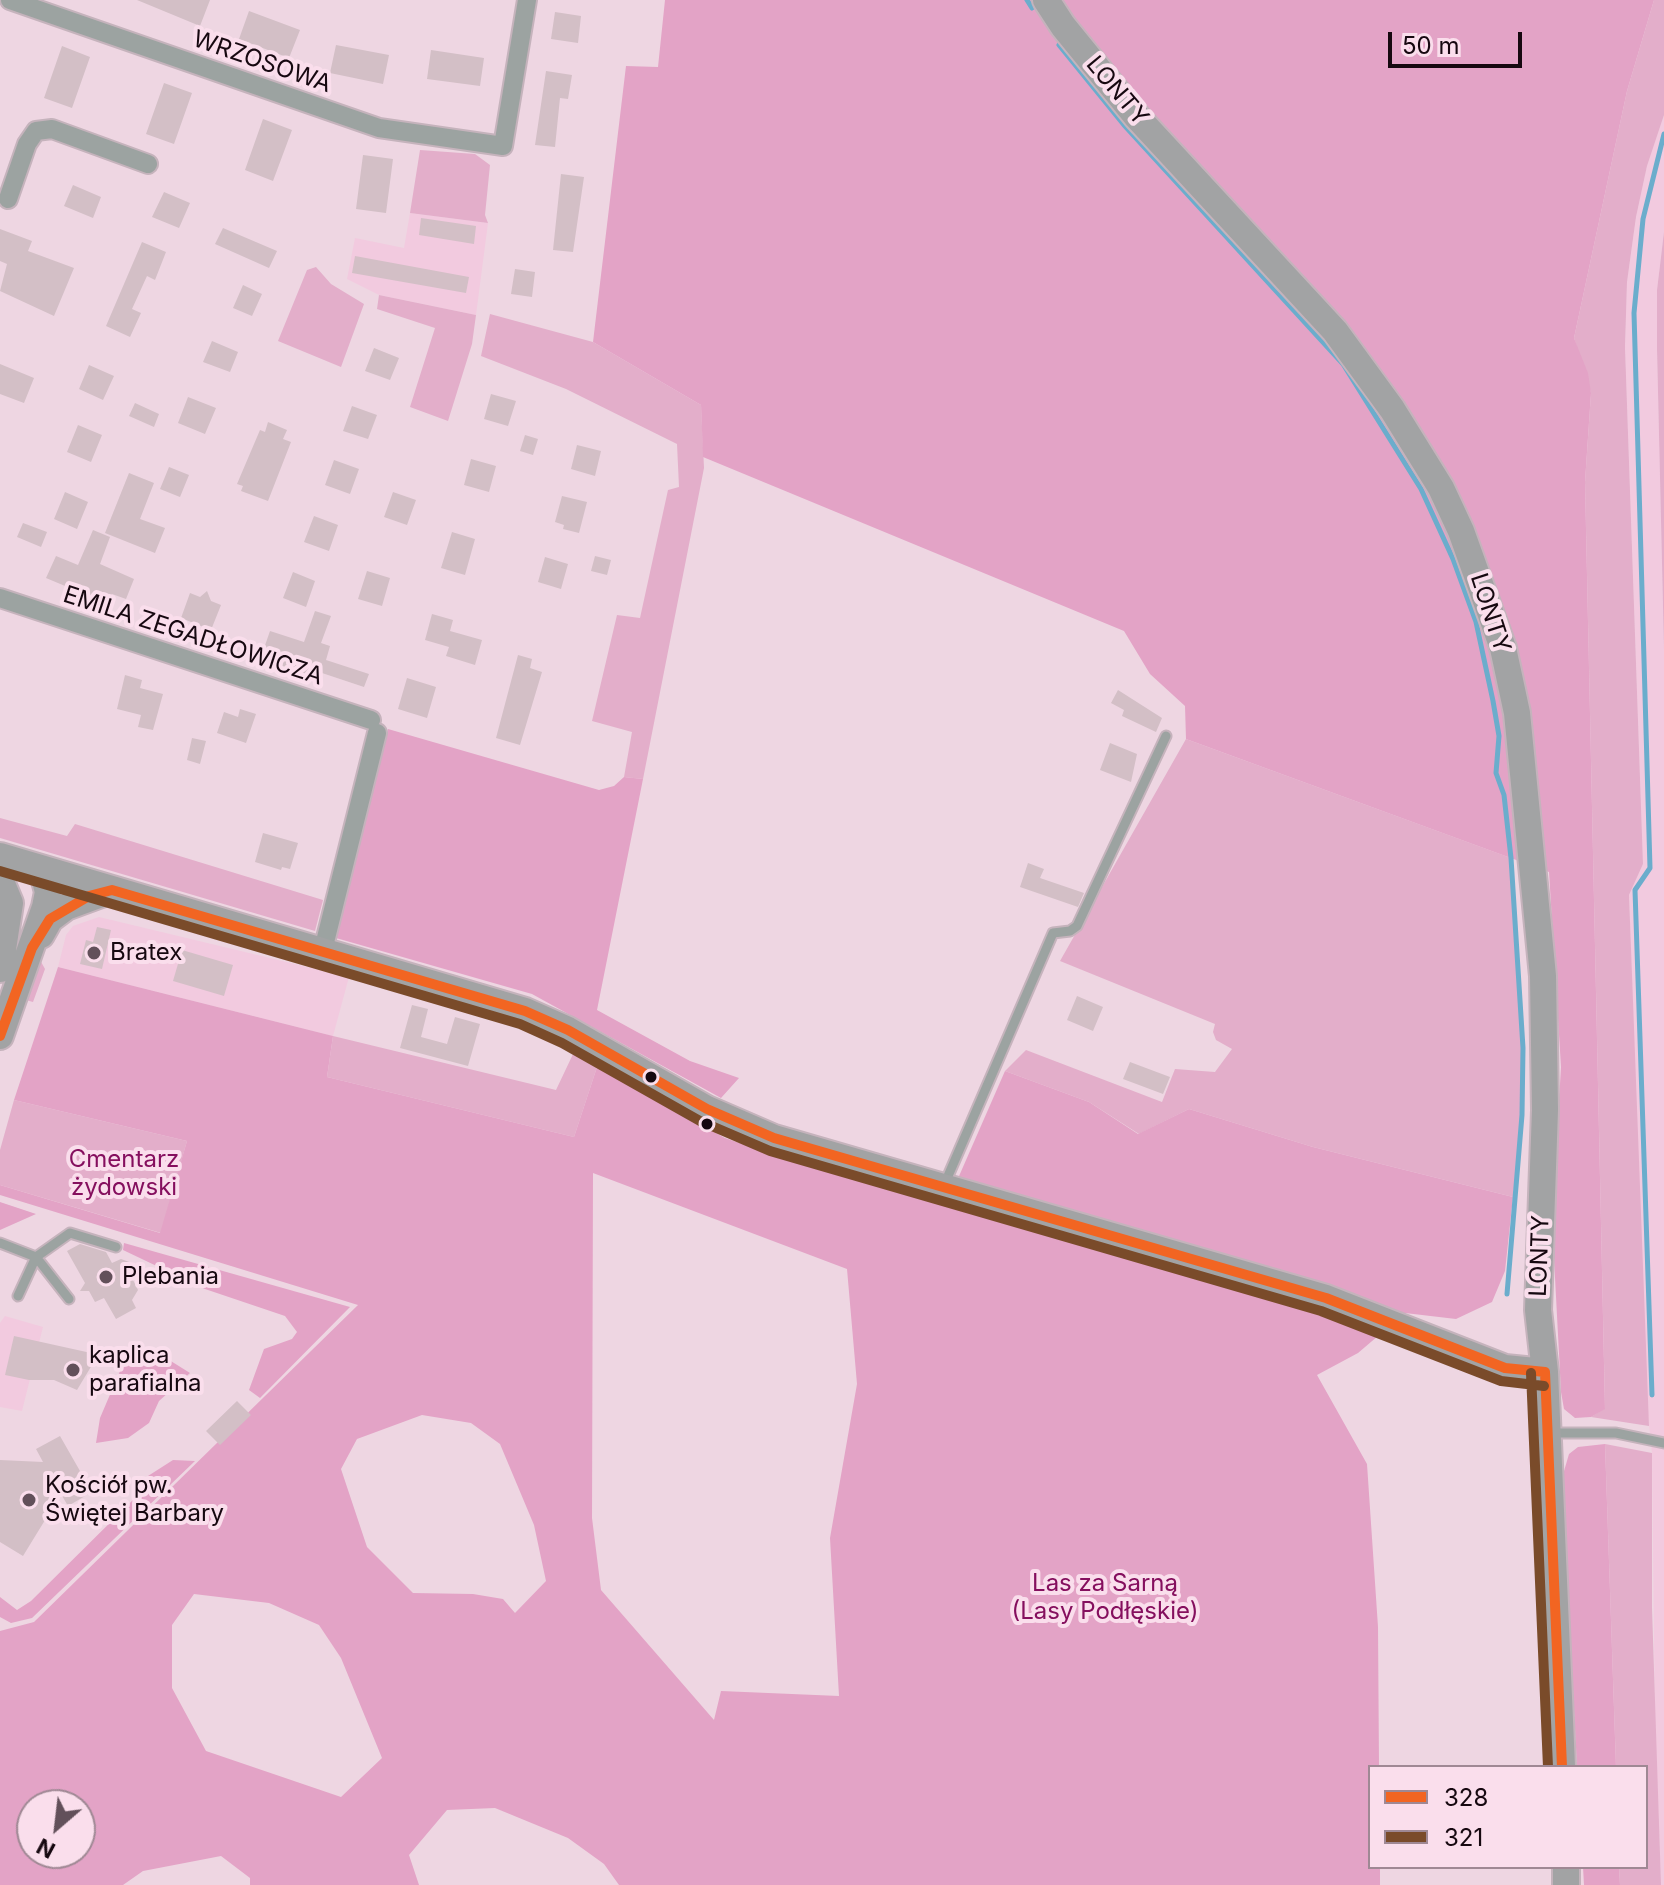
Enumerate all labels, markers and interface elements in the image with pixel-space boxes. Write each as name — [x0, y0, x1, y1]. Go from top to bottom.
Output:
scale bar — [1392, 16, 1526, 66]
street label: WRZOSOWA — [189, 25, 335, 99]
text: 50 m — [1402, 31, 1460, 60]
street label: LONTY — [1080, 50, 1154, 132]
street label: LONTY — [1464, 570, 1516, 656]
street label: EMILA ZEGADŁOWICZA — [59, 580, 327, 692]
place label: Bratex — [110, 939, 182, 967]
marker: Bratex — [85, 944, 103, 962]
unlabelled marker — [643, 1069, 659, 1085]
unlabelled marker — [699, 1116, 715, 1132]
park label: Cmentarz żydowski — [69, 1146, 179, 1202]
street label: LONTY — [1524, 1215, 1556, 1297]
place label: Plebania — [122, 1263, 219, 1291]
marker: Plebania — [97, 1268, 115, 1286]
place label: kaplica parafialna — [89, 1342, 202, 1398]
marker: kaplica parafialna — [64, 1361, 82, 1379]
place label: Kościół pw. Świętej Barbary — [45, 1472, 224, 1528]
marker: Kościół pw. Świętej Barbary — [20, 1491, 38, 1509]
park label: Las za Sarną (Lasy Podłęskie) — [1012, 1570, 1198, 1626]
legend — [1368, 1765, 1648, 1869]
text: 328 — [1444, 1783, 1488, 1812]
north arrow — [16, 1789, 96, 1869]
text: 321 — [1444, 1823, 1483, 1852]
text: N — [32, 1833, 59, 1864]

